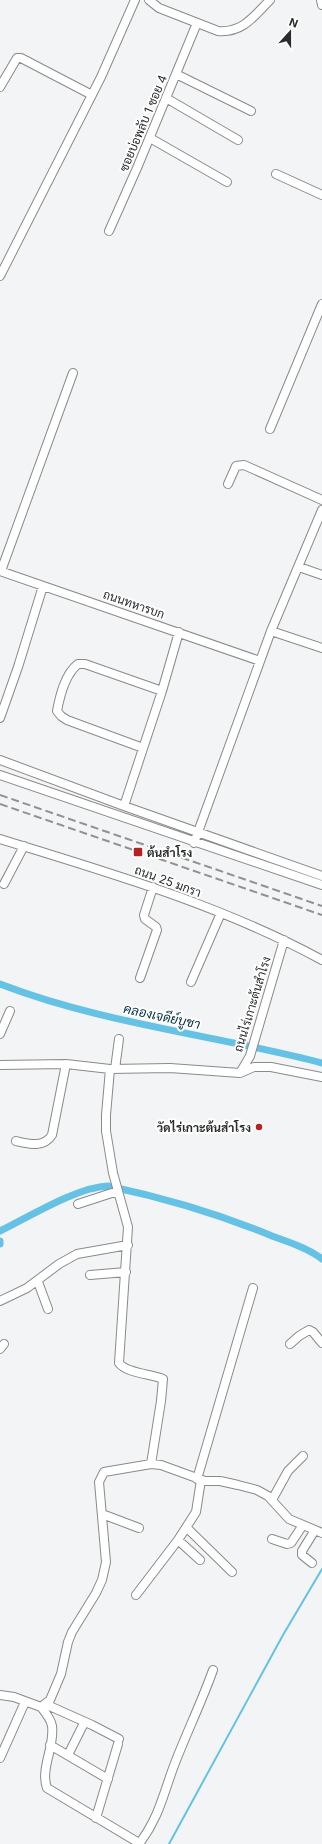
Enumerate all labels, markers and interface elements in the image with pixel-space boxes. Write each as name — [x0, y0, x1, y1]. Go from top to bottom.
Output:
north arrow — [270, 12, 310, 52]
text: N — [287, 15, 300, 31]
street label: ซอยบ่อพลับ 1 ซอย 4 — [116, 72, 170, 174]
street label: ถนนทหารบก — [101, 586, 167, 622]
place label: ต้นสำโรง — [147, 845, 193, 860]
marker: ต้นสำโรง — [132, 846, 144, 858]
street label: ถนน 25 มกรา — [133, 862, 203, 900]
street label: ถนนไร่เกาะต้นสำโรง — [230, 954, 274, 1054]
water label: คลองเจดีย์บูชา — [122, 999, 202, 1034]
place label: วัดไร่เกาะต้นสำโรง — [157, 1120, 251, 1135]
marker: วัดไร่เกาะต้นสำโรง — [254, 1122, 264, 1132]

